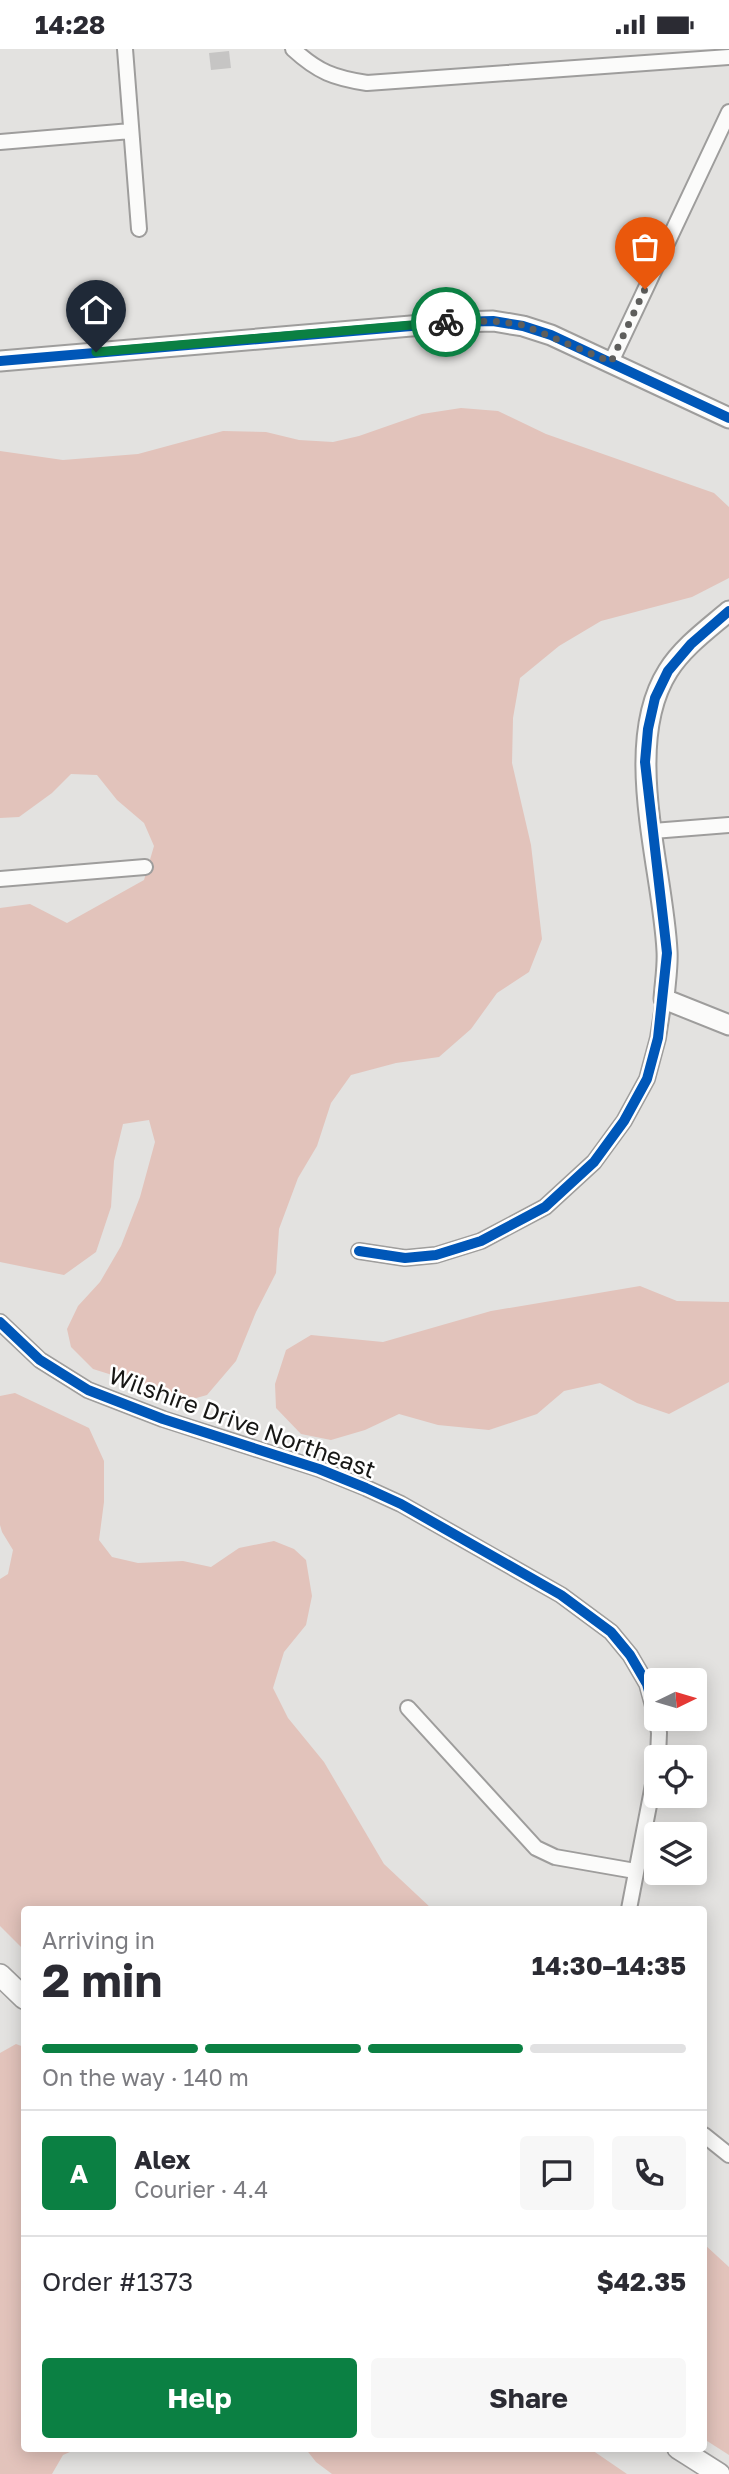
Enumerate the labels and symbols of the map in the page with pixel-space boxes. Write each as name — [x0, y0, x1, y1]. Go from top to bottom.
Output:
pin — [615, 217, 675, 289]
pin — [66, 280, 126, 352]
courier — [411, 287, 481, 357]
street label: Wilshire Drive Northeast — [105, 1360, 380, 1483]
north arrow — [644, 1668, 707, 1731]

